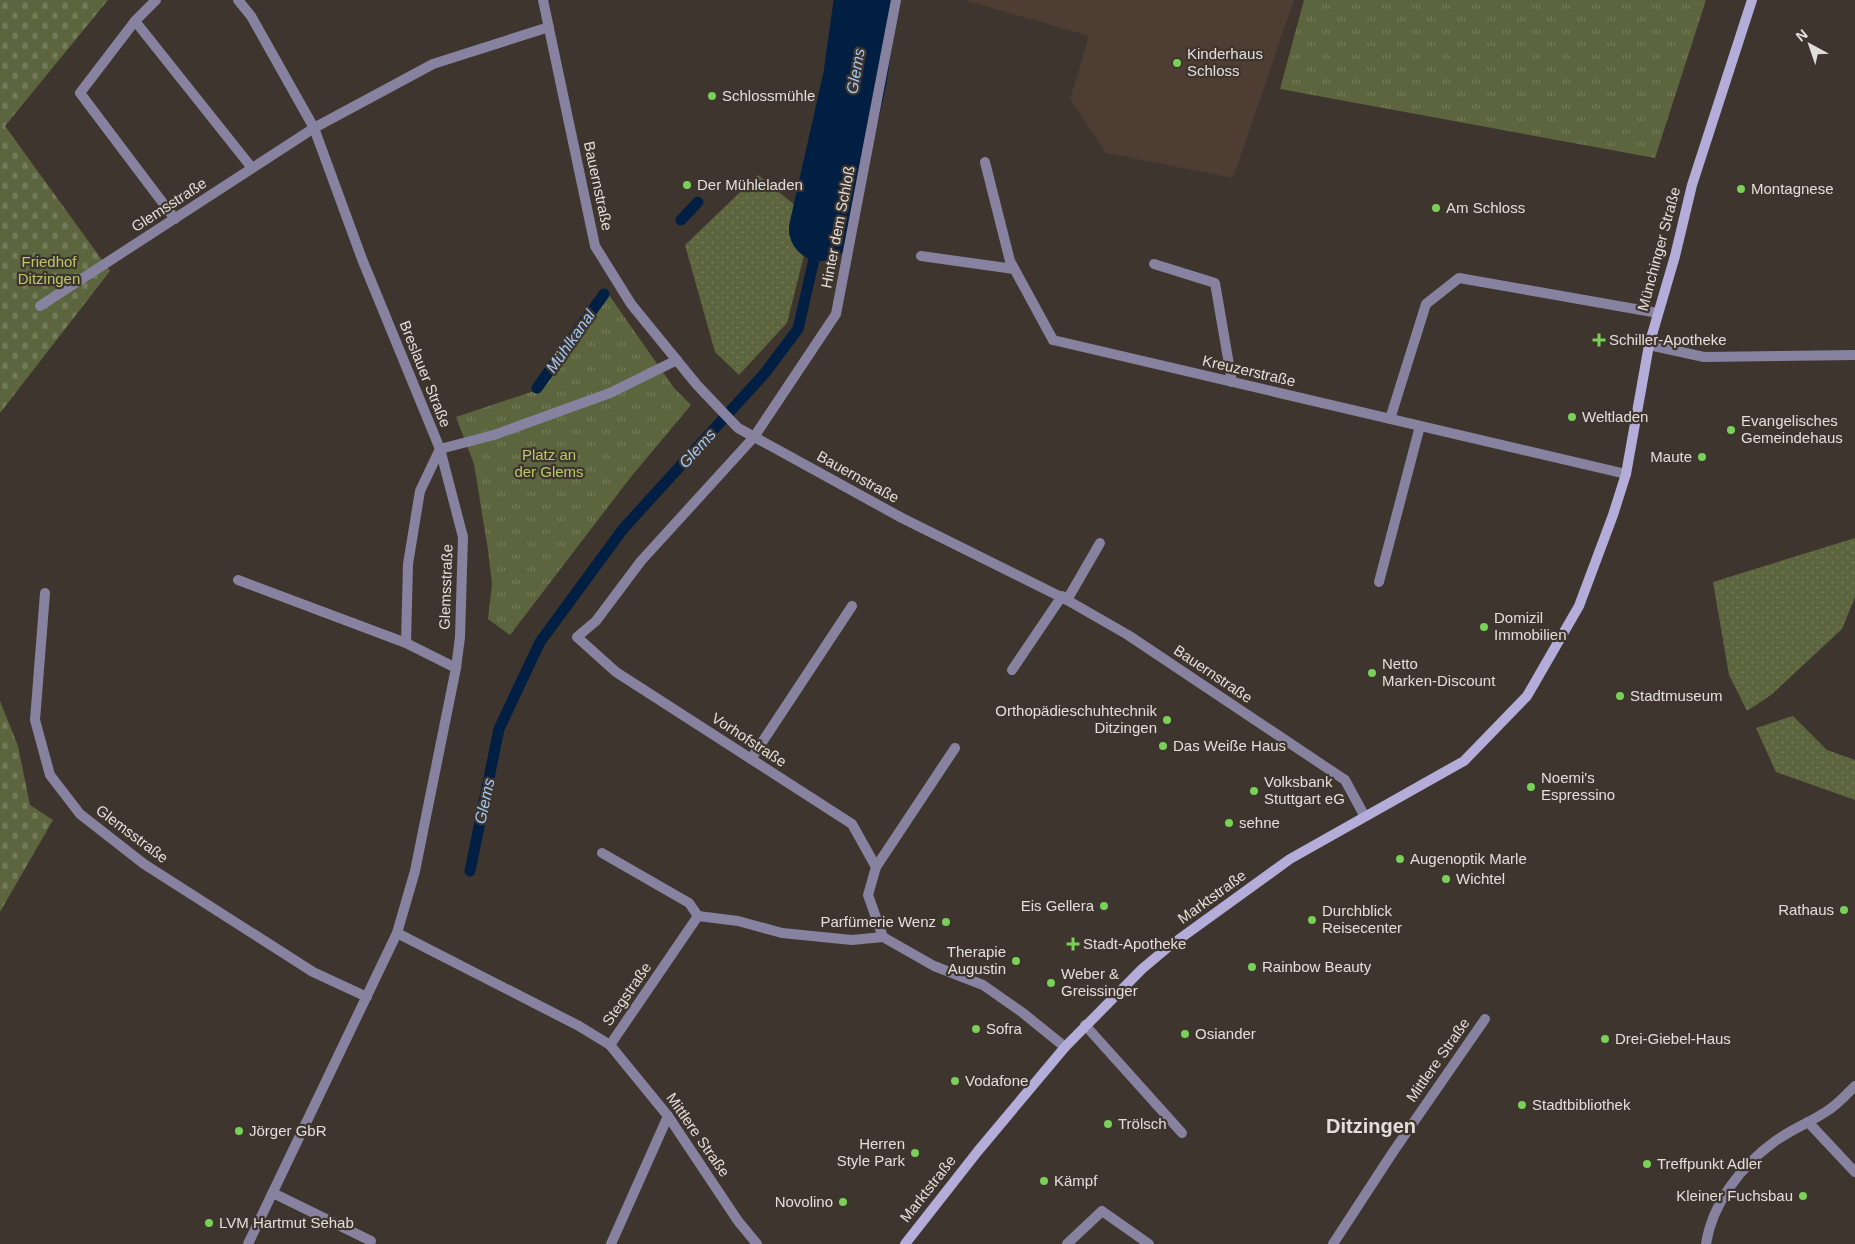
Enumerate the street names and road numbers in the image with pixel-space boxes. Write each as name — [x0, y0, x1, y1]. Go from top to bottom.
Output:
street label: Bauernstraße — [581, 140, 616, 232]
street label: Hinter dem Schloß — [817, 164, 858, 289]
street label: Glemsstraße — [128, 174, 209, 235]
street label: Münchinger Straße — [1634, 185, 1683, 313]
street label: Breslauer Straße — [396, 318, 455, 430]
street label: Kreuzerstraße — [1201, 352, 1297, 389]
street label: Bauernstraße — [814, 447, 902, 506]
street label: Glemsstraße — [436, 544, 455, 630]
street label: Bauernstraße — [1171, 641, 1256, 706]
street label: Vorhofstraße — [709, 709, 790, 770]
street label: Glemsstraße — [93, 801, 172, 866]
street label: Marktstraße — [1174, 866, 1249, 927]
street label: Stegstraße — [599, 959, 655, 1029]
street label: Mittlere Straße — [1402, 1015, 1473, 1105]
street label: Mittlere Straße — [663, 1090, 734, 1180]
street label: Marktstraße — [896, 1152, 959, 1225]

